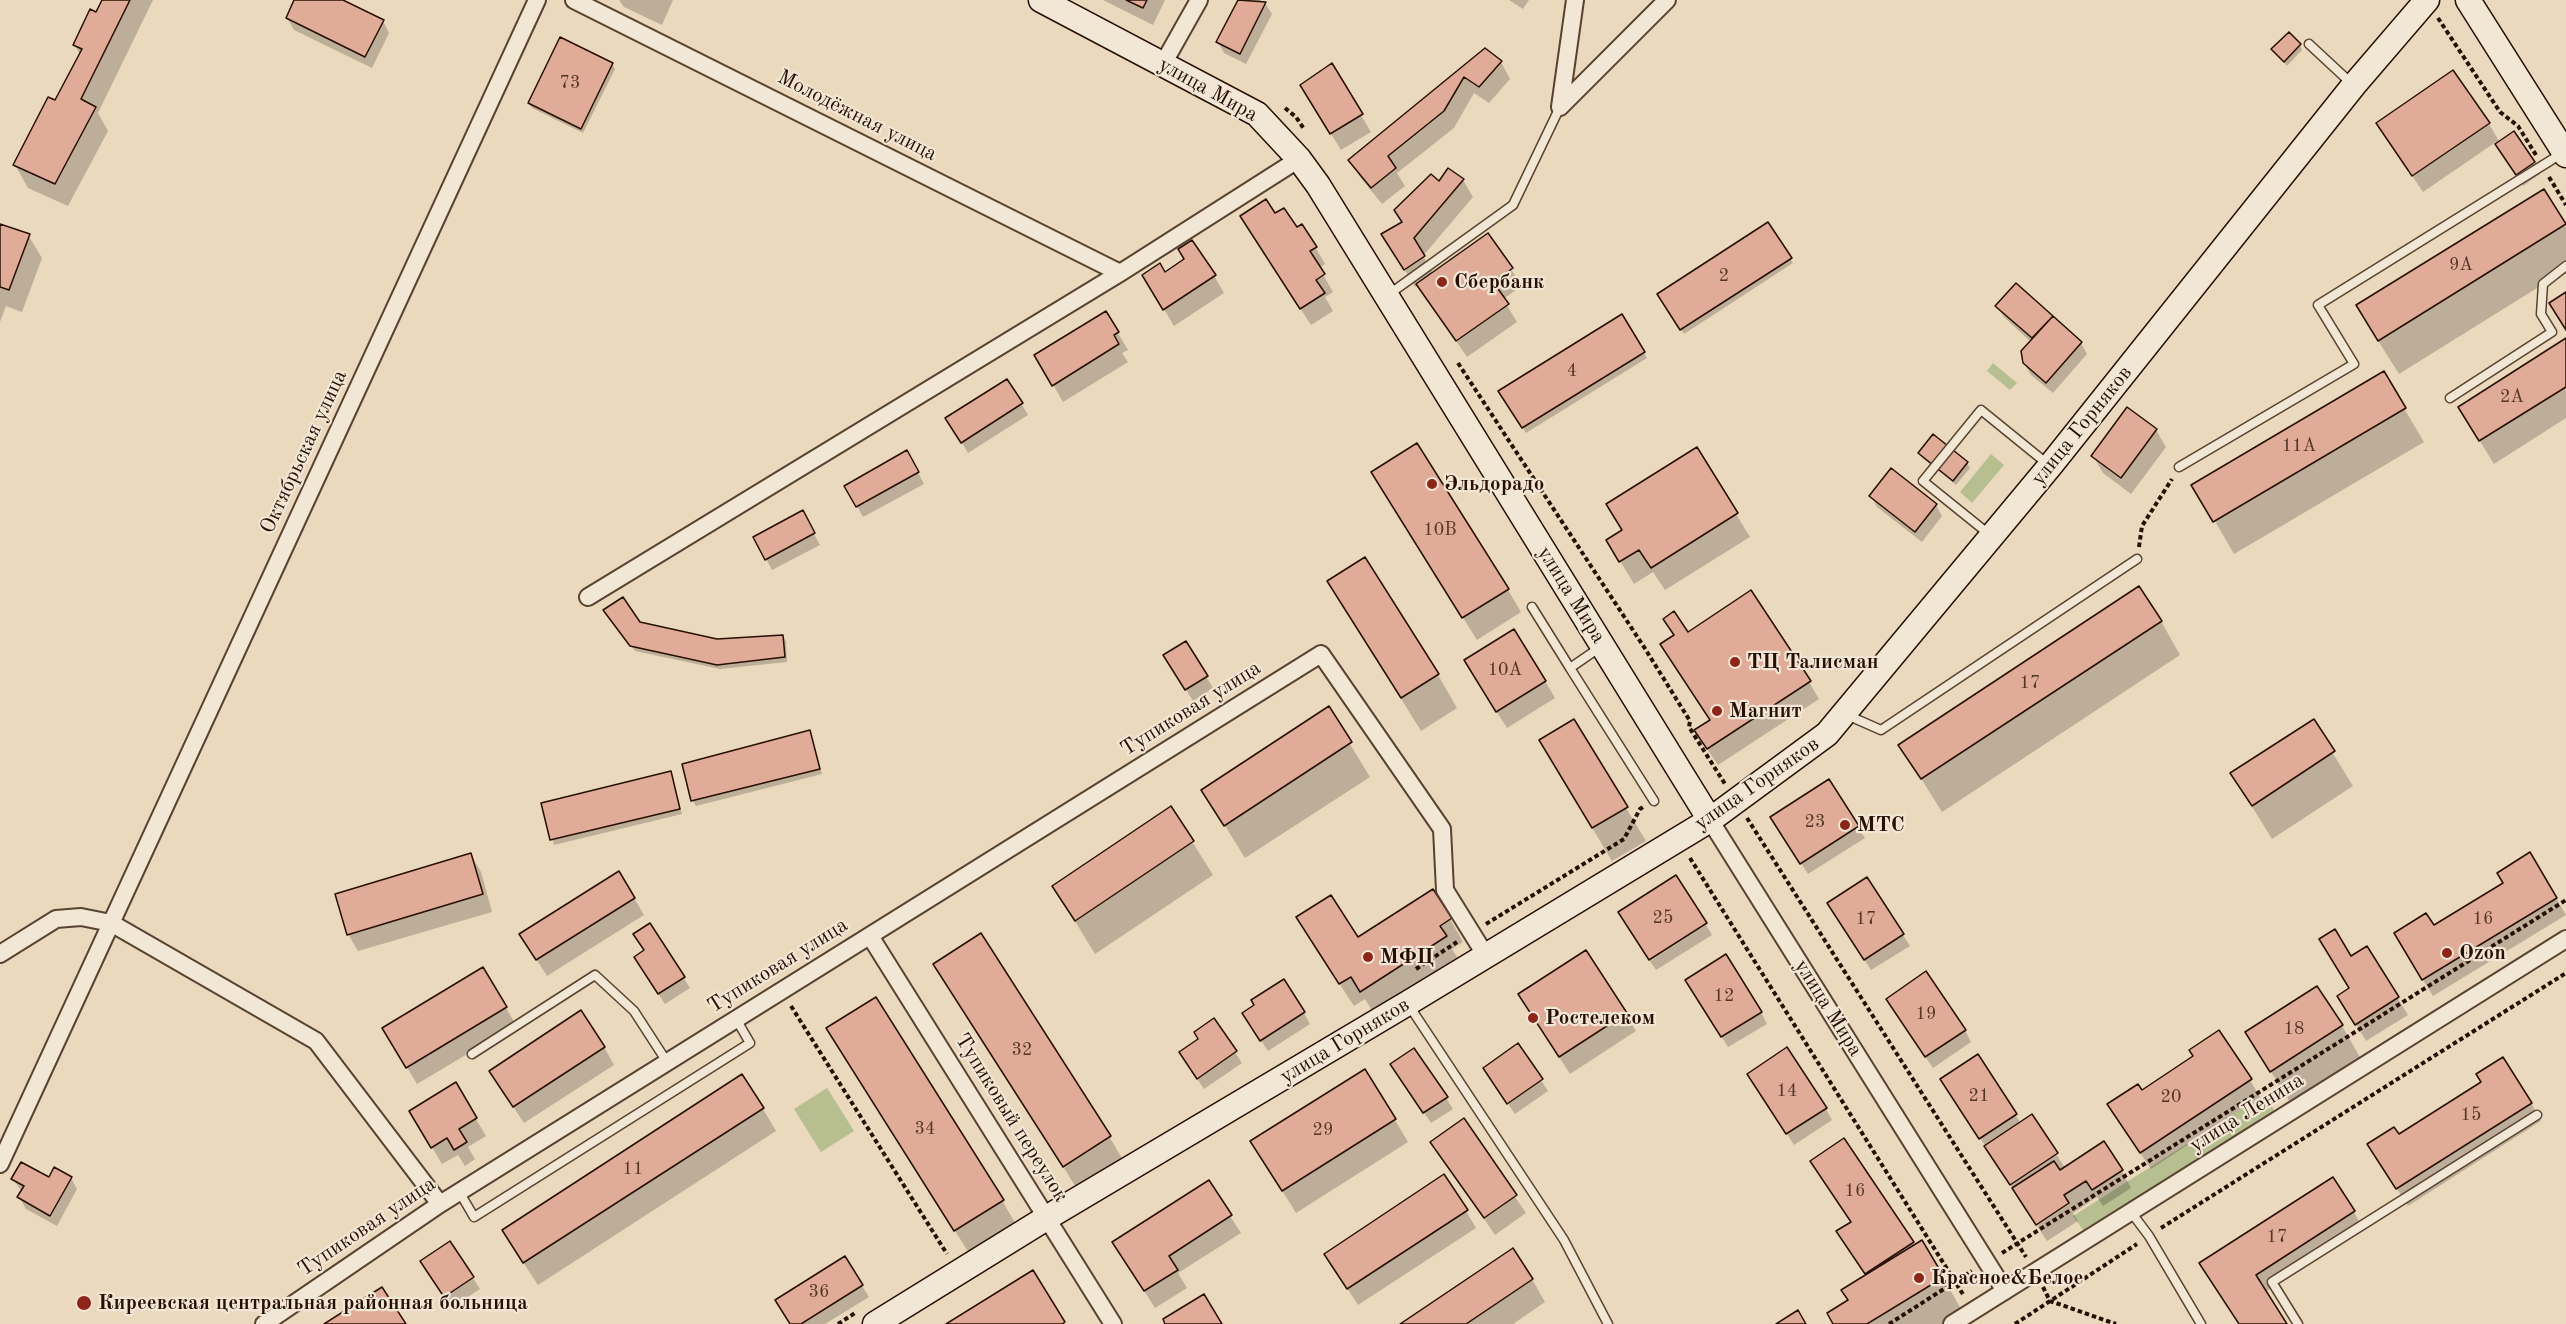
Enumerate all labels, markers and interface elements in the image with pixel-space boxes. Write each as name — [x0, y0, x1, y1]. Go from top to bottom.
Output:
street label: улица Мира — [1154, 52, 1262, 128]
street label: Молодёжная улица — [773, 65, 941, 167]
house number: 73 — [560, 72, 580, 94]
house number: 9А — [2449, 254, 2473, 276]
house number: 2 — [1719, 265, 1729, 287]
place label: Сбербанк — [1454, 269, 1544, 295]
marker: Сбербанк — [1435, 275, 1449, 289]
house number: 4 — [1567, 360, 1577, 382]
street label: улица Горняков — [2026, 361, 2138, 491]
street label: Октябрьская улица — [255, 366, 353, 538]
house number: 2А — [2500, 386, 2524, 408]
house number: 11А — [2282, 435, 2316, 457]
place label: Эльдорадо — [1444, 471, 1544, 497]
marker: Эльдорадо — [1425, 477, 1439, 491]
house number: 10В — [1423, 519, 1457, 541]
street label: улица Мира — [1531, 542, 1611, 648]
place label: ТЦ Талисман — [1747, 649, 1879, 675]
marker: ТЦ Талисман — [1728, 655, 1742, 669]
street label: Тупиковая улица — [1116, 656, 1266, 762]
house number: 10А — [1488, 659, 1522, 681]
house number: 17 — [2020, 672, 2040, 694]
place label: Магнит — [1729, 698, 1802, 724]
marker: Магнит — [1710, 704, 1724, 718]
street label: улица Горняков — [1690, 732, 1824, 836]
house number: 23 — [1805, 811, 1825, 833]
place label: МТС — [1857, 812, 1905, 838]
marker: МТС — [1838, 818, 1852, 832]
house number: 25 — [1653, 907, 1673, 929]
house number: 17 — [1856, 908, 1876, 930]
house number: 16 — [2473, 908, 2493, 930]
street label: Тупиковая улица — [703, 913, 853, 1019]
place label: Ozon — [2459, 940, 2506, 966]
place label: МФЦ — [1380, 944, 1434, 970]
marker: Ozon — [2440, 946, 2454, 960]
marker: МФЦ — [1361, 950, 1375, 964]
street label: улица Мира — [1788, 955, 1868, 1061]
house number: 12 — [1714, 985, 1734, 1007]
street label: улица Горняков — [1276, 992, 1414, 1090]
house number: 19 — [1916, 1003, 1936, 1025]
place label: Ростелеком — [1545, 1005, 1655, 1031]
marker: Ростелеком — [1526, 1011, 1540, 1025]
house number: 18 — [2284, 1018, 2304, 1040]
street label: Тупиковый переулок — [949, 1029, 1073, 1207]
house number: 32 — [1012, 1039, 1032, 1061]
street label: улица Ленина — [2185, 1068, 2309, 1158]
house number: 14 — [1777, 1080, 1797, 1102]
house number: 21 — [1969, 1085, 1989, 1107]
house number: 20 — [2161, 1086, 2181, 1108]
house number: 15 — [2461, 1104, 2481, 1126]
house number: 34 — [915, 1118, 935, 1140]
house number: 29 — [1313, 1119, 1333, 1141]
house number: 11 — [623, 1158, 643, 1180]
street label: Тупиковая улица — [293, 1172, 441, 1282]
house number: 16 — [1845, 1180, 1865, 1202]
house number: 17 — [2267, 1226, 2287, 1248]
place label: Красное&Белое — [1931, 1265, 2084, 1291]
marker: Красное&Белое — [1912, 1271, 1926, 1285]
house number: 36 — [809, 1281, 829, 1303]
place label: Киреевская центральная районная больница — [98, 1290, 528, 1316]
marker: Киреевская центральная районная больница — [75, 1294, 93, 1312]

